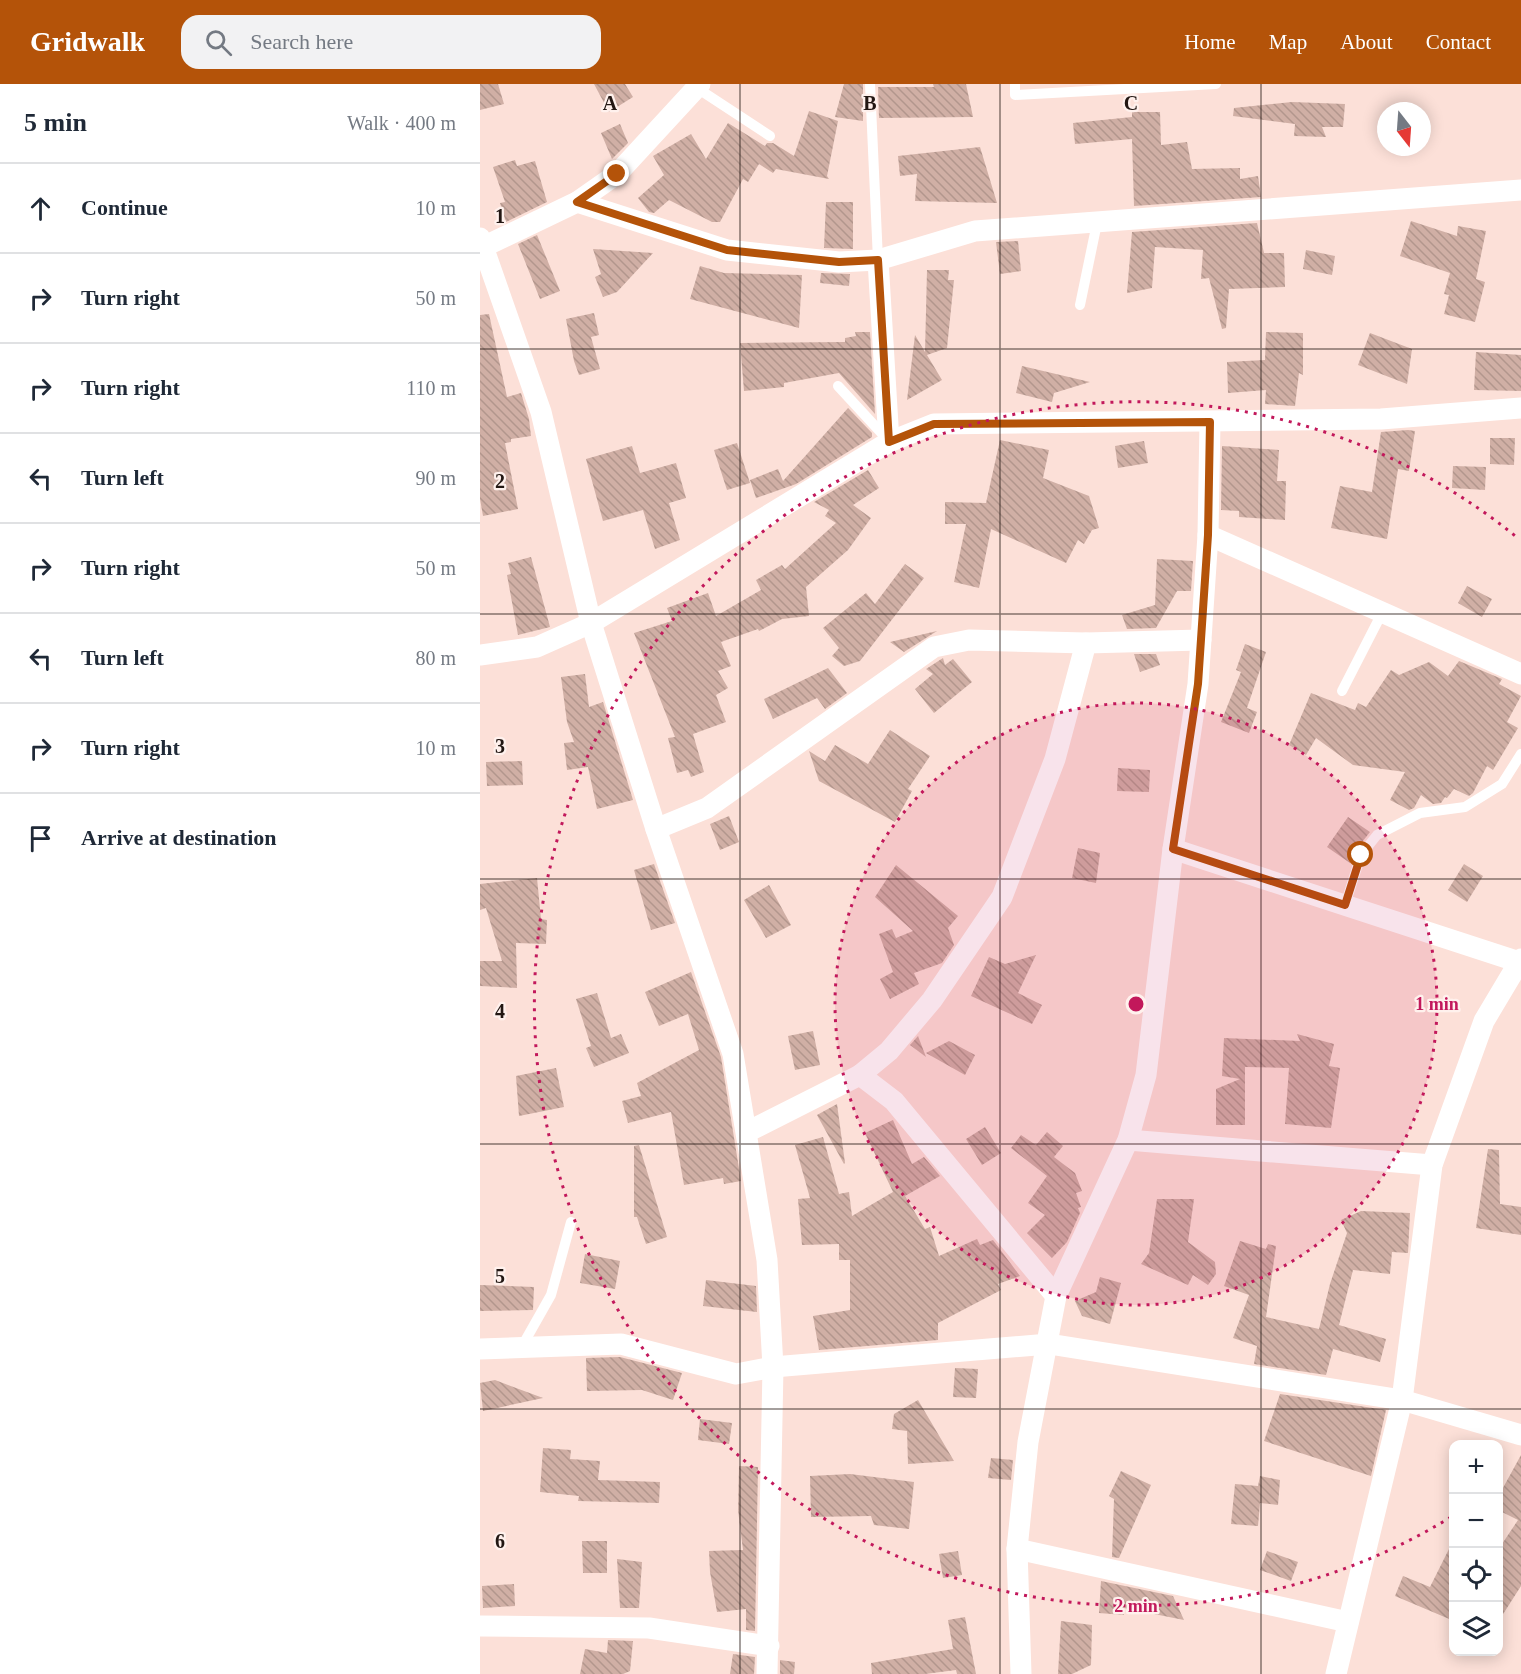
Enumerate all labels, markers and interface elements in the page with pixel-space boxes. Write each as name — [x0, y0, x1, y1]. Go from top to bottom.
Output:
search box — [181, 15, 601, 69]
text: Gridwalk — [30, 26, 145, 57]
icon: search — [202, 26, 235, 59]
text: Search here — [250, 29, 353, 54]
text: Home — [1184, 30, 1236, 54]
text: Map — [1269, 30, 1307, 54]
text: About — [1340, 30, 1393, 54]
text: Contact — [1426, 30, 1491, 54]
text: A — [603, 92, 618, 114]
text: B — [863, 92, 877, 114]
text: C — [1124, 92, 1138, 114]
north arrow — [1377, 102, 1431, 156]
text: 5 min — [24, 108, 87, 137]
text: Walk · 400 m — [347, 112, 456, 134]
route end — [603, 160, 629, 186]
icon: ahead — [24, 192, 57, 225]
text: Continue — [81, 195, 168, 220]
text: 10 m — [415, 197, 456, 219]
text: 1 — [495, 205, 505, 227]
icon: right — [24, 282, 57, 315]
text: Turn right — [81, 285, 180, 310]
text: 50 m — [415, 287, 456, 309]
icon: right — [24, 372, 57, 405]
text: Turn right — [81, 375, 180, 400]
text: 110 m — [406, 377, 456, 399]
icon: left — [24, 462, 57, 495]
text: Turn left — [81, 465, 164, 490]
text: 90 m — [415, 467, 456, 489]
text: 2 — [495, 470, 505, 492]
icon: right — [24, 552, 57, 585]
text: Turn right — [81, 555, 180, 580]
text: 50 m — [415, 557, 456, 579]
icon: left — [24, 642, 57, 675]
text: Turn left — [81, 645, 164, 670]
text: 80 m — [415, 647, 456, 669]
icon: right — [24, 732, 57, 765]
text: Turn right — [81, 735, 180, 760]
text: 3 — [495, 735, 505, 757]
text: 10 m — [415, 737, 456, 759]
icon: arrive — [24, 822, 57, 855]
text: Arrive at destination — [81, 825, 277, 850]
route start — [1347, 841, 1373, 867]
centre of rings — [1126, 994, 1146, 1014]
text: 1 min — [1415, 994, 1459, 1014]
text: 4 — [495, 1000, 505, 1022]
text: 5 — [495, 1265, 505, 1287]
map controls — [1449, 1440, 1503, 1656]
button: + — [1449, 1440, 1503, 1494]
button: − — [1449, 1494, 1503, 1548]
text: 6 — [495, 1530, 505, 1552]
button: locate — [1449, 1548, 1503, 1602]
text: 2 min — [1114, 1596, 1158, 1616]
button: layers — [1449, 1602, 1503, 1656]

